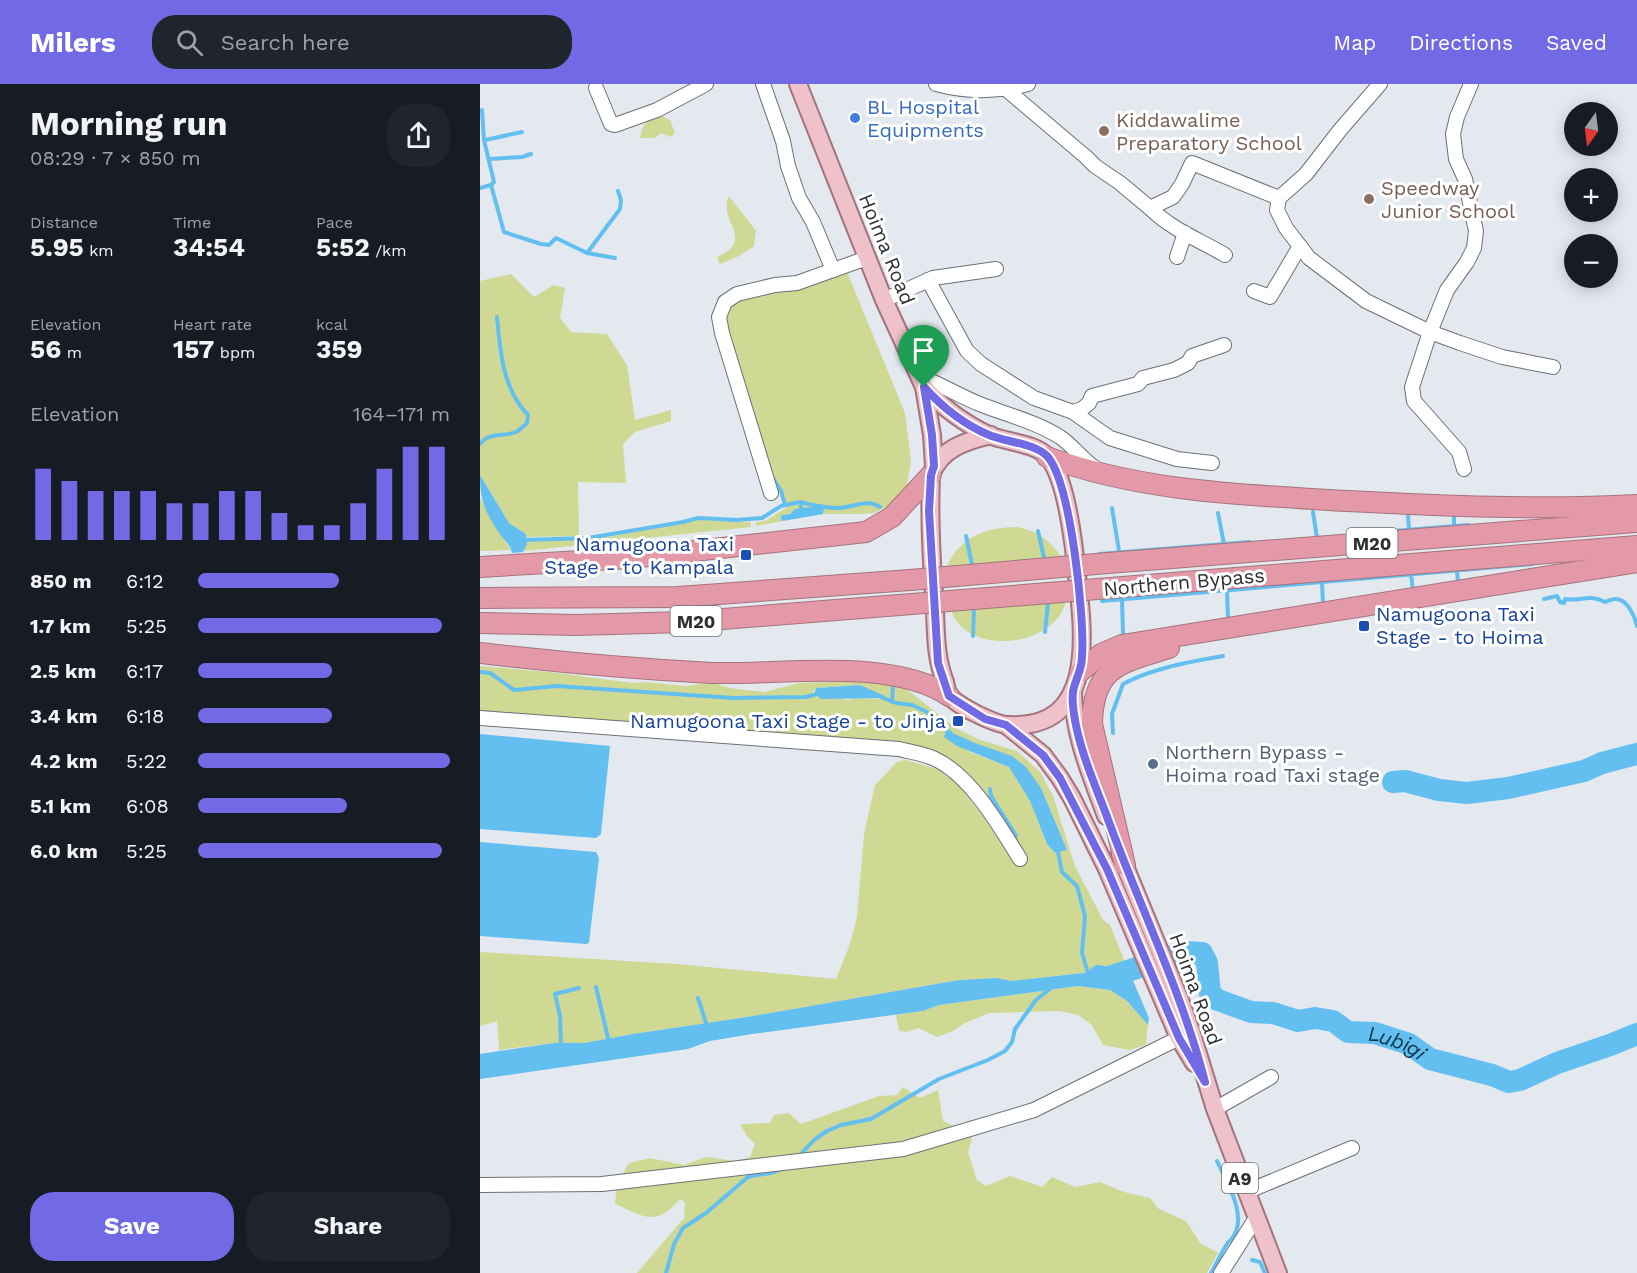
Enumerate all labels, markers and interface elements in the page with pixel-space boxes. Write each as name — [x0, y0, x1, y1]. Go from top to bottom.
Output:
search box — [152, 15, 572, 69]
text: Milers — [30, 26, 116, 59]
icon: search — [173, 26, 206, 59]
text: Search here — [221, 30, 350, 55]
text: Map — [1333, 30, 1376, 55]
text: Directions — [1409, 30, 1513, 55]
text: Saved — [1546, 30, 1607, 55]
place label: BL Hospital Equipments — [867, 95, 984, 142]
north arrow — [1564, 102, 1618, 156]
map controls — [1564, 102, 1618, 288]
text: Morning run — [30, 104, 227, 143]
button: share — [387, 104, 450, 167]
place label: Kiddawalime Preparatory School — [1116, 108, 1302, 155]
marker: BL Hospital Equipments — [848, 111, 862, 125]
marker: Kiddawalime Preparatory School — [1097, 124, 1111, 138]
text: 08:29 · 7 × 850 m — [30, 146, 201, 170]
button: + — [1564, 168, 1618, 222]
place label: Speedway Junior School — [1381, 176, 1515, 223]
street label: Hoima Road — [854, 190, 920, 308]
marker: Speedway Junior School — [1362, 192, 1376, 206]
text: Distance — [30, 213, 98, 232]
text: Time — [173, 213, 211, 232]
text: Pace — [316, 213, 353, 232]
text: 5.95 — [30, 232, 84, 262]
text: 34:54 — [173, 232, 245, 262]
text: 5:52 — [316, 232, 370, 262]
button: − — [1564, 234, 1618, 288]
text: km — [84, 241, 114, 260]
text: /km — [370, 241, 406, 260]
text: Elevation — [30, 315, 101, 334]
text: Heart rate — [173, 315, 252, 334]
text: kcal — [316, 315, 348, 334]
pin — [898, 325, 949, 387]
text: 56 — [30, 334, 61, 364]
text: 157 — [173, 334, 214, 364]
text: 359 — [316, 334, 363, 364]
icon: arrive — [907, 334, 940, 367]
text: m — [61, 343, 82, 362]
text: bpm — [214, 343, 255, 362]
text: Elevation — [30, 402, 119, 426]
text: 164–171 m — [353, 402, 450, 426]
road number: M20 — [1346, 528, 1398, 558]
place label: Namugoona Taxi Stage - to Kampala — [544, 532, 734, 579]
marker: Namugoona Taxi Stage - to Kampala — [739, 548, 753, 562]
street label: Northern Bypass — [1102, 563, 1266, 601]
text: 850 m — [30, 569, 92, 593]
text: 6:12 — [126, 569, 164, 593]
place label: Namugoona Taxi Stage - to Hoima — [1376, 602, 1544, 649]
road number: M20 — [670, 606, 722, 636]
text: 1.7 km — [30, 614, 91, 638]
text: 5:25 — [126, 614, 167, 638]
marker: Namugoona Taxi Stage - to Hoima — [1357, 619, 1371, 633]
text: 2.5 km — [30, 659, 96, 683]
text: 6:17 — [126, 659, 163, 683]
text: 3.4 km — [30, 704, 97, 728]
text: 6:18 — [126, 704, 164, 728]
place label: Namugoona Taxi Stage - to Jinja — [630, 709, 946, 733]
marker: Namugoona Taxi Stage - to Jinja — [951, 714, 965, 728]
place label: Northern Bypass - Hoima road Taxi stage — [1165, 740, 1380, 787]
text: 4.2 km — [30, 749, 98, 773]
text: 5:22 — [126, 749, 167, 773]
marker: Northern Bypass - Hoima road Taxi stage — [1146, 757, 1160, 771]
text: 5.1 km — [30, 794, 91, 818]
text: 6:08 — [126, 794, 169, 818]
text: 6.0 km — [30, 839, 98, 863]
text: 5:25 — [126, 839, 167, 863]
street label: Hoima Road — [1165, 930, 1227, 1048]
water label: Lubigi — [1368, 1020, 1432, 1065]
road number: A9 — [1222, 1163, 1258, 1193]
button: Save — [30, 1192, 234, 1261]
button: Share — [246, 1192, 450, 1261]

